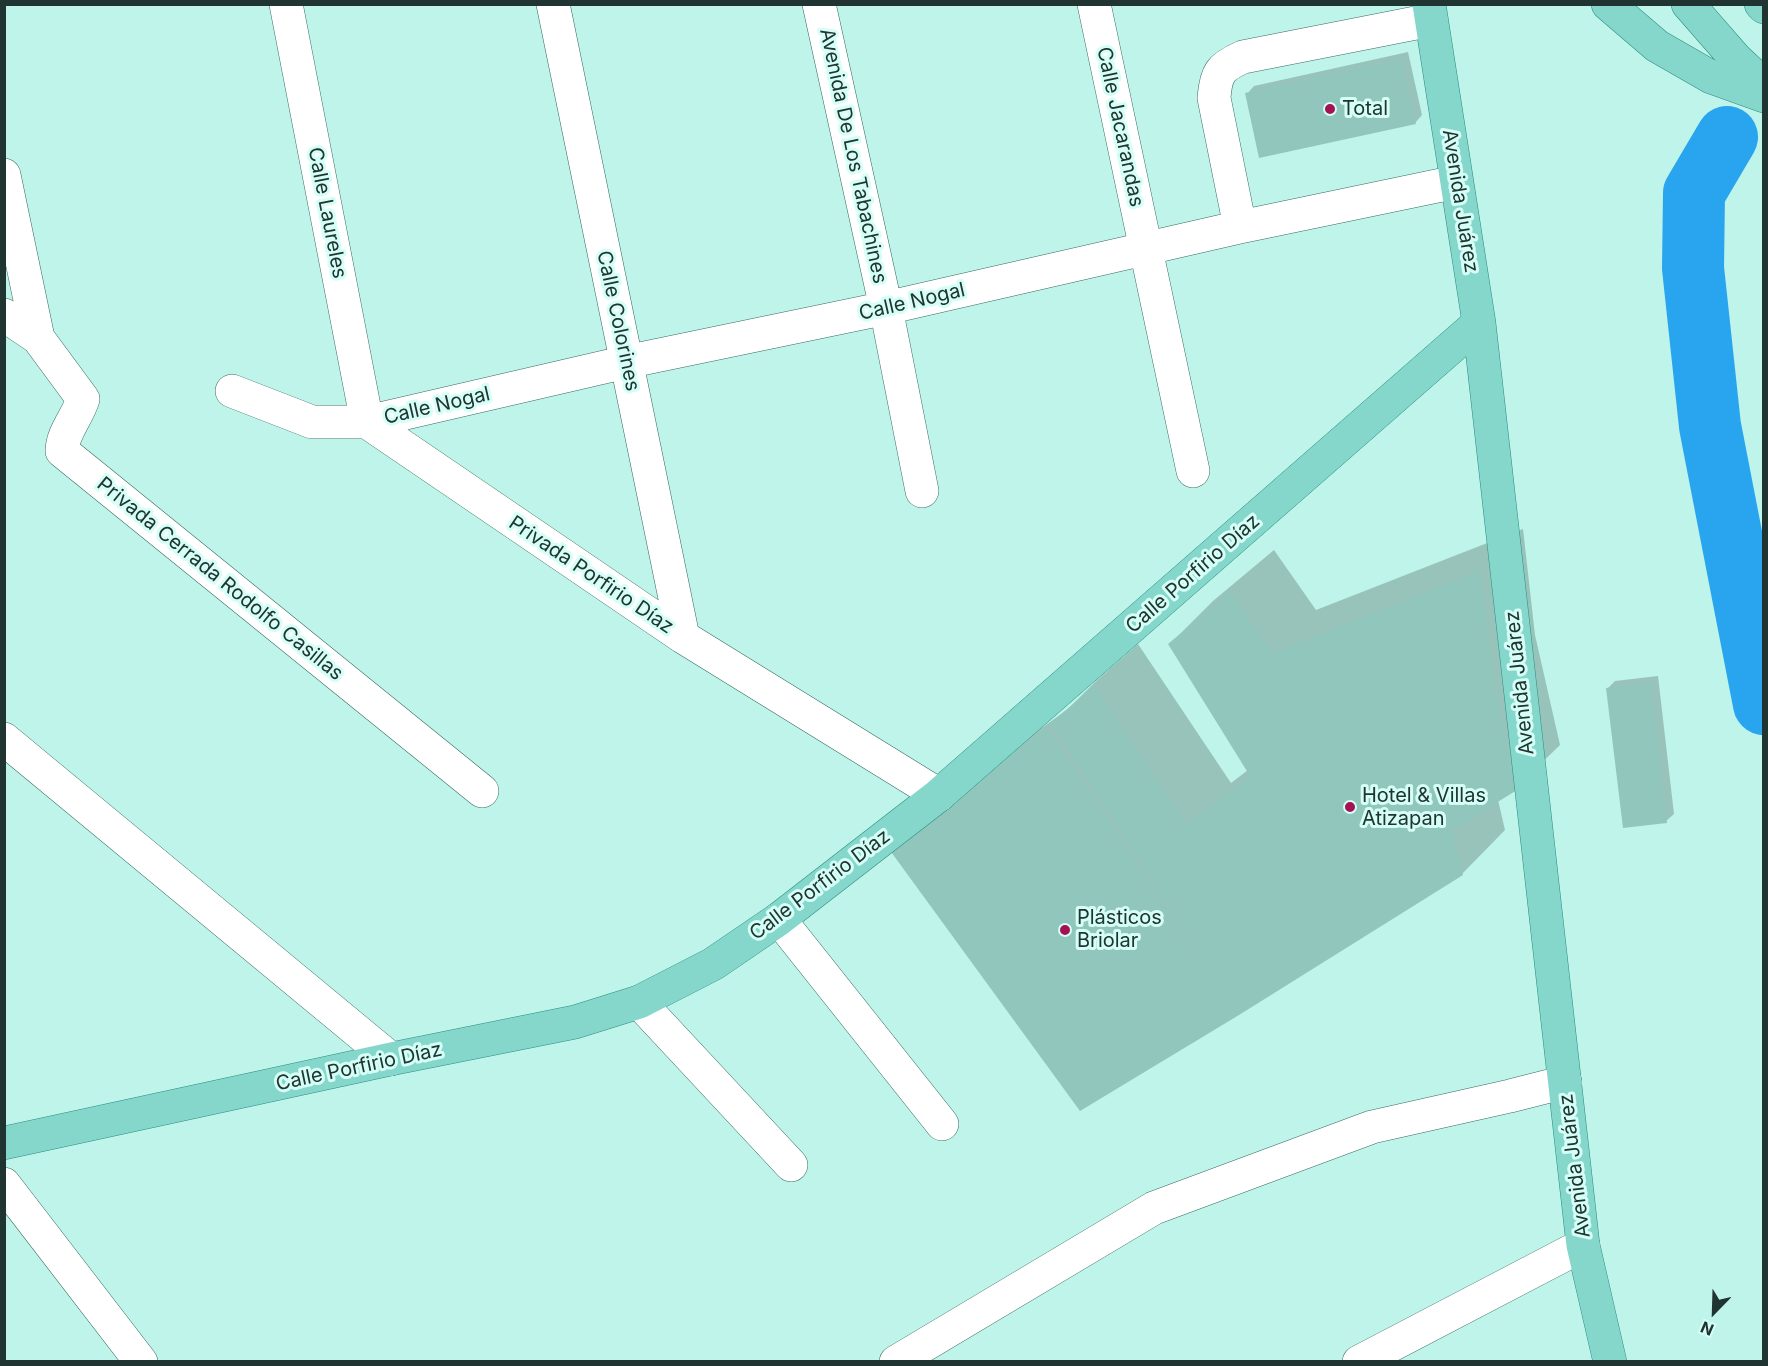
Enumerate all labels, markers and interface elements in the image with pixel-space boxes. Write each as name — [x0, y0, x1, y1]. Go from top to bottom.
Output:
street label: Avenida De Los Tabachines — [814, 26, 892, 286]
street label: Calle Jacarandas — [1091, 45, 1149, 209]
place label: Total — [1342, 97, 1388, 121]
marker: Total — [1323, 102, 1337, 116]
street label: Avenida Juárez — [1437, 128, 1483, 274]
street label: Calle Laureles — [303, 145, 351, 281]
street label: Calle Colorines — [591, 249, 645, 393]
street label: Calle Nogal — [857, 278, 967, 326]
street label: Calle Nogal — [382, 382, 492, 430]
street label: Privada Cerrada Rodolfo Casillas — [92, 472, 348, 686]
street label: Calle Porfirio Díaz — [1121, 509, 1265, 639]
street label: Privada Porfirio Díaz — [504, 511, 678, 639]
street label: Avenida Juárez — [1500, 610, 1540, 756]
place label: Hotel & Villas Atizapan — [1362, 784, 1486, 831]
marker: Hotel & Villas Atizapan — [1343, 800, 1357, 814]
street label: Calle Porfirio Díaz — [745, 824, 895, 946]
place label: Plásticos Briolar — [1077, 906, 1162, 953]
marker: Plásticos Briolar — [1058, 923, 1072, 937]
street label: Calle Porfirio Díaz — [274, 1038, 444, 1096]
street label: Avenida Juárez — [1554, 1093, 1596, 1239]
north arrow — [1684, 1282, 1744, 1342]
text: N — [1697, 1317, 1716, 1340]

